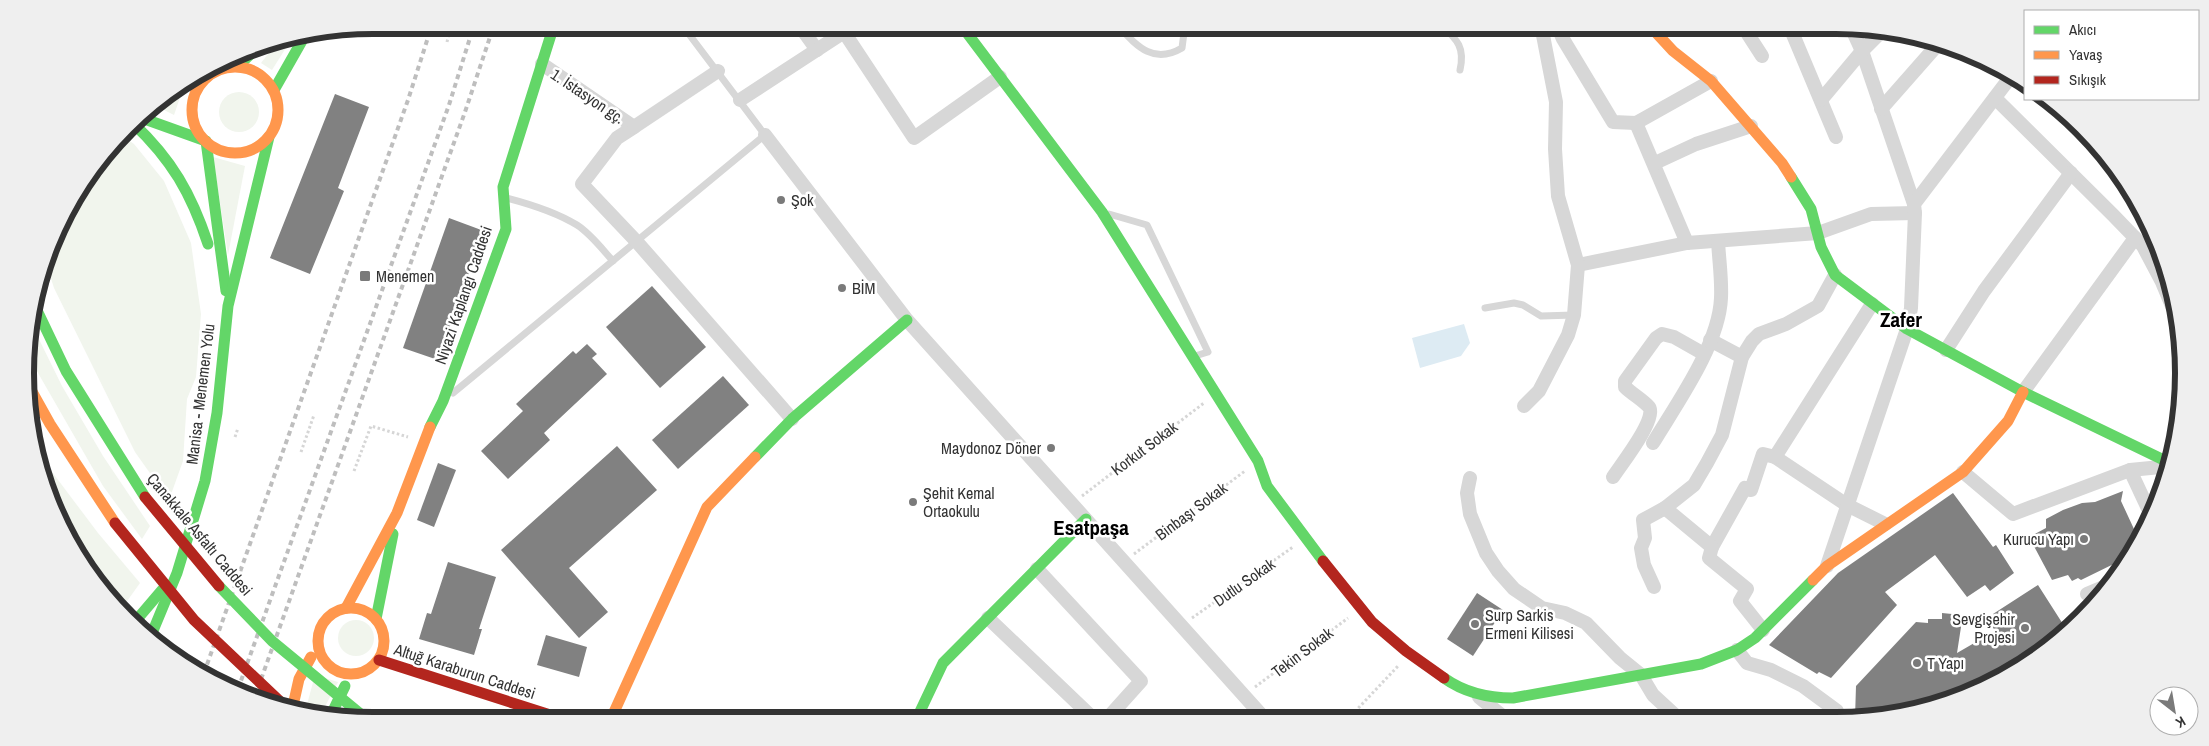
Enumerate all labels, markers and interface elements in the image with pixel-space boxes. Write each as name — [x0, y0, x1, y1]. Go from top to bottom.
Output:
legend — [2024, 10, 2199, 100]
text: Akıcı — [2068, 19, 2096, 40]
text: Yavaş — [2069, 44, 2102, 65]
street label: 1. İstasyon gç. — [547, 63, 629, 129]
text: Sıkışık — [2069, 69, 2107, 90]
place label: Şok — [791, 189, 814, 211]
marker: Şok — [775, 194, 787, 206]
street label: Niyazi Kaplangı Caddesi — [429, 223, 497, 367]
place label: Menemen — [376, 265, 434, 287]
marker: Menemen — [358, 269, 372, 283]
place label: BİM — [852, 277, 875, 299]
marker: BİM — [836, 282, 848, 294]
district label: Zafer — [1880, 305, 1922, 334]
street label: Manisa - Menemen Yolu — [180, 322, 220, 466]
street label: Korkut Sokak — [1106, 415, 1182, 480]
place label: Maydonoz Döner — [941, 437, 1042, 459]
marker: Maydonoz Döner — [1045, 442, 1057, 454]
street label: Çanakkale Asfaltı Caddesi — [142, 468, 258, 600]
street label: Binbaşı Sokak — [1151, 476, 1232, 545]
place label: Şehit Kemal Ortaokulu — [923, 482, 995, 522]
marker: Şehit Kemal Ortaokulu — [907, 496, 919, 508]
district label: Esatpaşa — [1053, 513, 1129, 542]
place label: Kurucu Yapı — [2003, 528, 2074, 550]
marker: Kurucu Yapı — [2078, 533, 2090, 545]
street label: Dutlu Sokak — [1209, 552, 1280, 611]
place label: Surp Sarkis Ermeni Kilisesi — [1485, 604, 1574, 644]
place label: Sevgişehir Projesi — [1952, 608, 2016, 648]
marker: Surp Sarkis Ermeni Kilisesi — [1469, 618, 1481, 630]
street label: Tekin Sokak — [1267, 621, 1338, 682]
marker: Sevgişehir Projesi — [2019, 622, 2031, 634]
street label: Altuğ Karaburun Caddesi — [391, 637, 538, 704]
place label: T Yapı — [1927, 652, 1964, 674]
marker: T Yapı — [1911, 657, 1923, 669]
north arrow — [2149, 686, 2199, 736]
text: K — [2172, 712, 2189, 732]

